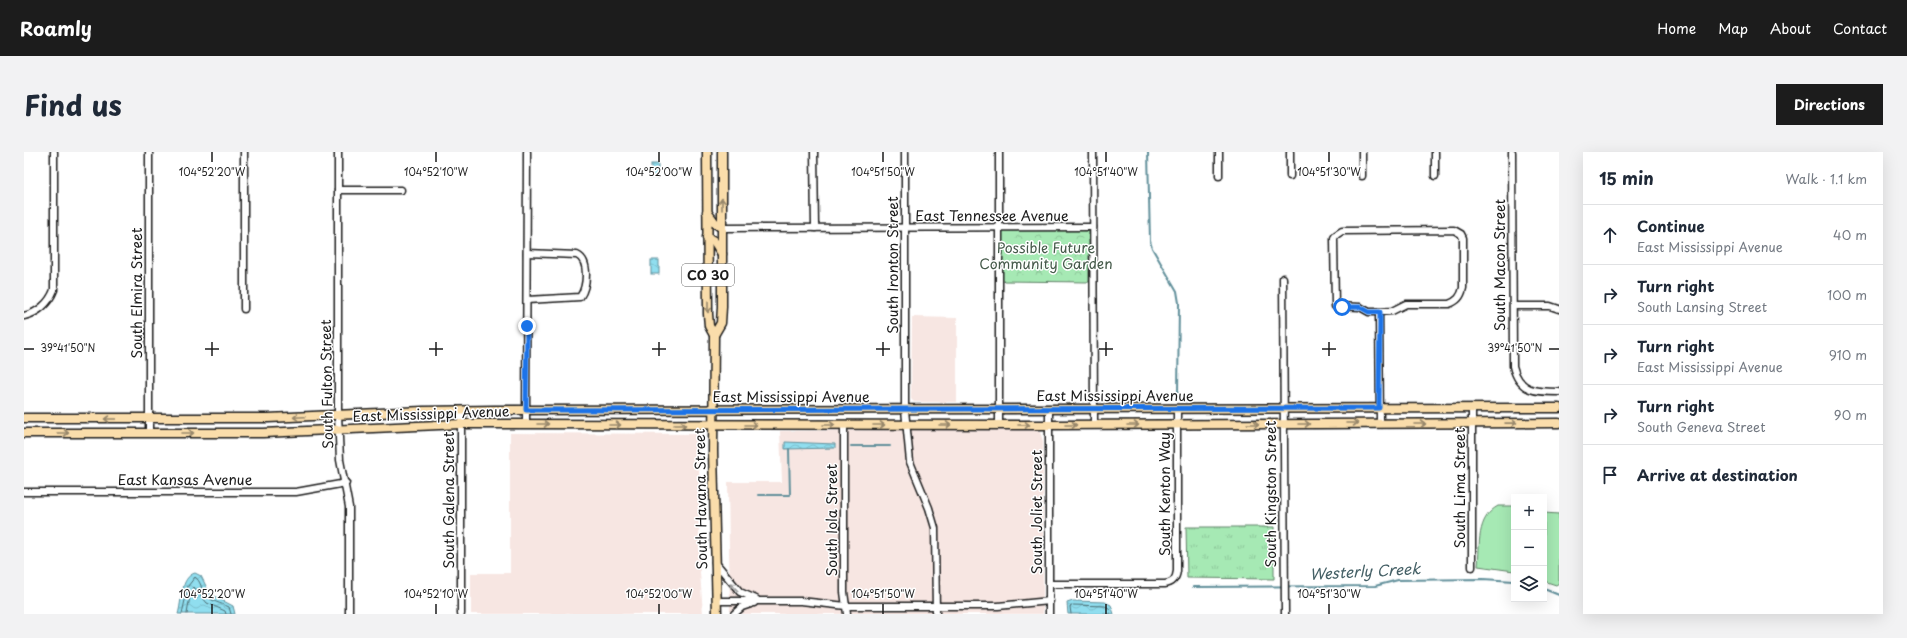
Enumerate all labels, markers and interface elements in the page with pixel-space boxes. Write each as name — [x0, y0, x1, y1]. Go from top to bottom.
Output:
text: Roamly — [20, 14, 92, 42]
text: Home — [1657, 18, 1696, 39]
text: Map — [1718, 18, 1748, 39]
text: About — [1770, 18, 1811, 39]
text: Contact — [1833, 18, 1887, 39]
text: Find us — [24, 83, 122, 126]
button: Directions — [1776, 84, 1883, 125]
text: 104°52'20"W — [179, 164, 246, 179]
text: 104°52'10"W — [404, 164, 469, 179]
text: 104°52'00"W — [626, 164, 693, 179]
text: 104°51'50"W — [851, 164, 915, 179]
text: 104°51'40"W — [1074, 164, 1138, 179]
text: 104°51'30"W — [1297, 164, 1362, 179]
text: 15 min — [1599, 165, 1654, 191]
text: Walk · 1.1 km — [1786, 169, 1867, 188]
street label: South Ironton Street — [882, 196, 903, 334]
one-way arrow — [718, 198, 726, 211]
street label: South Macon Street — [1489, 199, 1510, 331]
street label: East Tennessee Avenue — [915, 205, 1069, 226]
text: Continue — [1637, 214, 1705, 237]
icon: ahead — [1599, 224, 1621, 246]
text: 40 m — [1833, 225, 1867, 244]
street label: South Elmira Street — [126, 227, 147, 359]
park label: Possible Future Community Garden — [979, 237, 1113, 274]
text: East Mississippi Avenue — [1637, 237, 1783, 256]
road number: CO 30 — [682, 264, 734, 286]
text: Turn right — [1637, 274, 1714, 297]
icon: right — [1599, 284, 1621, 306]
text: 100 m — [1827, 285, 1867, 304]
text: South Lansing Street — [1637, 297, 1767, 316]
route start — [1333, 298, 1351, 316]
one-way arrow — [704, 300, 712, 313]
route end — [518, 317, 536, 335]
street label: South Fulton Street — [315, 319, 338, 449]
text: Turn right — [1637, 334, 1714, 357]
text: 39°41'50"N — [41, 340, 96, 355]
text: 39°41'50"N — [1488, 340, 1543, 355]
icon: right — [1599, 344, 1621, 366]
text: 910 m — [1829, 345, 1867, 364]
text: East Mississippi Avenue — [1637, 357, 1783, 376]
street label: East Mississippi Avenue — [1036, 385, 1194, 406]
street label: East Mississippi Avenue — [712, 386, 870, 407]
text: Turn right — [1637, 394, 1714, 417]
street label: East Mississippi Avenue — [352, 400, 510, 427]
icon: right — [1599, 404, 1621, 426]
text: 90 m — [1834, 405, 1867, 424]
one-way arrow — [293, 414, 306, 421]
one-way arrow — [104, 415, 117, 423]
text: South Geneva Street — [1637, 417, 1766, 436]
one-way arrow — [1504, 419, 1517, 427]
one-way arrow — [536, 420, 549, 428]
one-way arrow — [1246, 420, 1259, 428]
street label: South Kingston Street — [1260, 420, 1281, 567]
one-way arrow — [1297, 420, 1310, 428]
one-way arrow — [1345, 420, 1358, 427]
one-way arrow — [1413, 420, 1426, 428]
one-way arrow — [608, 421, 621, 429]
one-way arrow — [673, 421, 686, 429]
one-way arrow — [744, 421, 757, 429]
one-way arrow — [822, 421, 835, 429]
one-way arrow — [872, 421, 885, 429]
one-way arrow — [938, 421, 951, 429]
one-way arrow — [1017, 421, 1030, 429]
one-way arrow — [1064, 421, 1077, 429]
one-way arrow — [1126, 421, 1139, 429]
street label: South Lima Street — [1449, 427, 1470, 548]
street label: South Havana Street — [689, 428, 712, 570]
one-way arrow — [56, 429, 69, 437]
one-way arrow — [181, 429, 194, 437]
street label: South Galena Street — [438, 431, 459, 569]
street label: South Kenton Way — [1154, 432, 1175, 556]
street label: South Joliet Street — [1026, 450, 1047, 574]
street label: South Iola Street — [821, 463, 842, 576]
text: Arrive at destination — [1637, 463, 1798, 486]
icon: arrive — [1599, 464, 1621, 486]
street label: East Kansas Avenue — [118, 469, 253, 490]
map controls — [1511, 494, 1547, 602]
button: + — [1511, 494, 1547, 530]
button: − — [1511, 530, 1547, 566]
water label: Westerly Creek — [1309, 556, 1422, 585]
button: layers — [1511, 566, 1547, 602]
one-way arrow — [730, 581, 739, 592]
text: 104°52'20"W — [179, 586, 246, 601]
text: 104°52'10"W — [404, 586, 469, 601]
text: 104°52'00"W — [626, 586, 693, 601]
text: 104°51'50"W — [851, 586, 915, 601]
text: 104°51'40"W — [1074, 586, 1138, 601]
text: 104°51'30"W — [1297, 586, 1362, 601]

